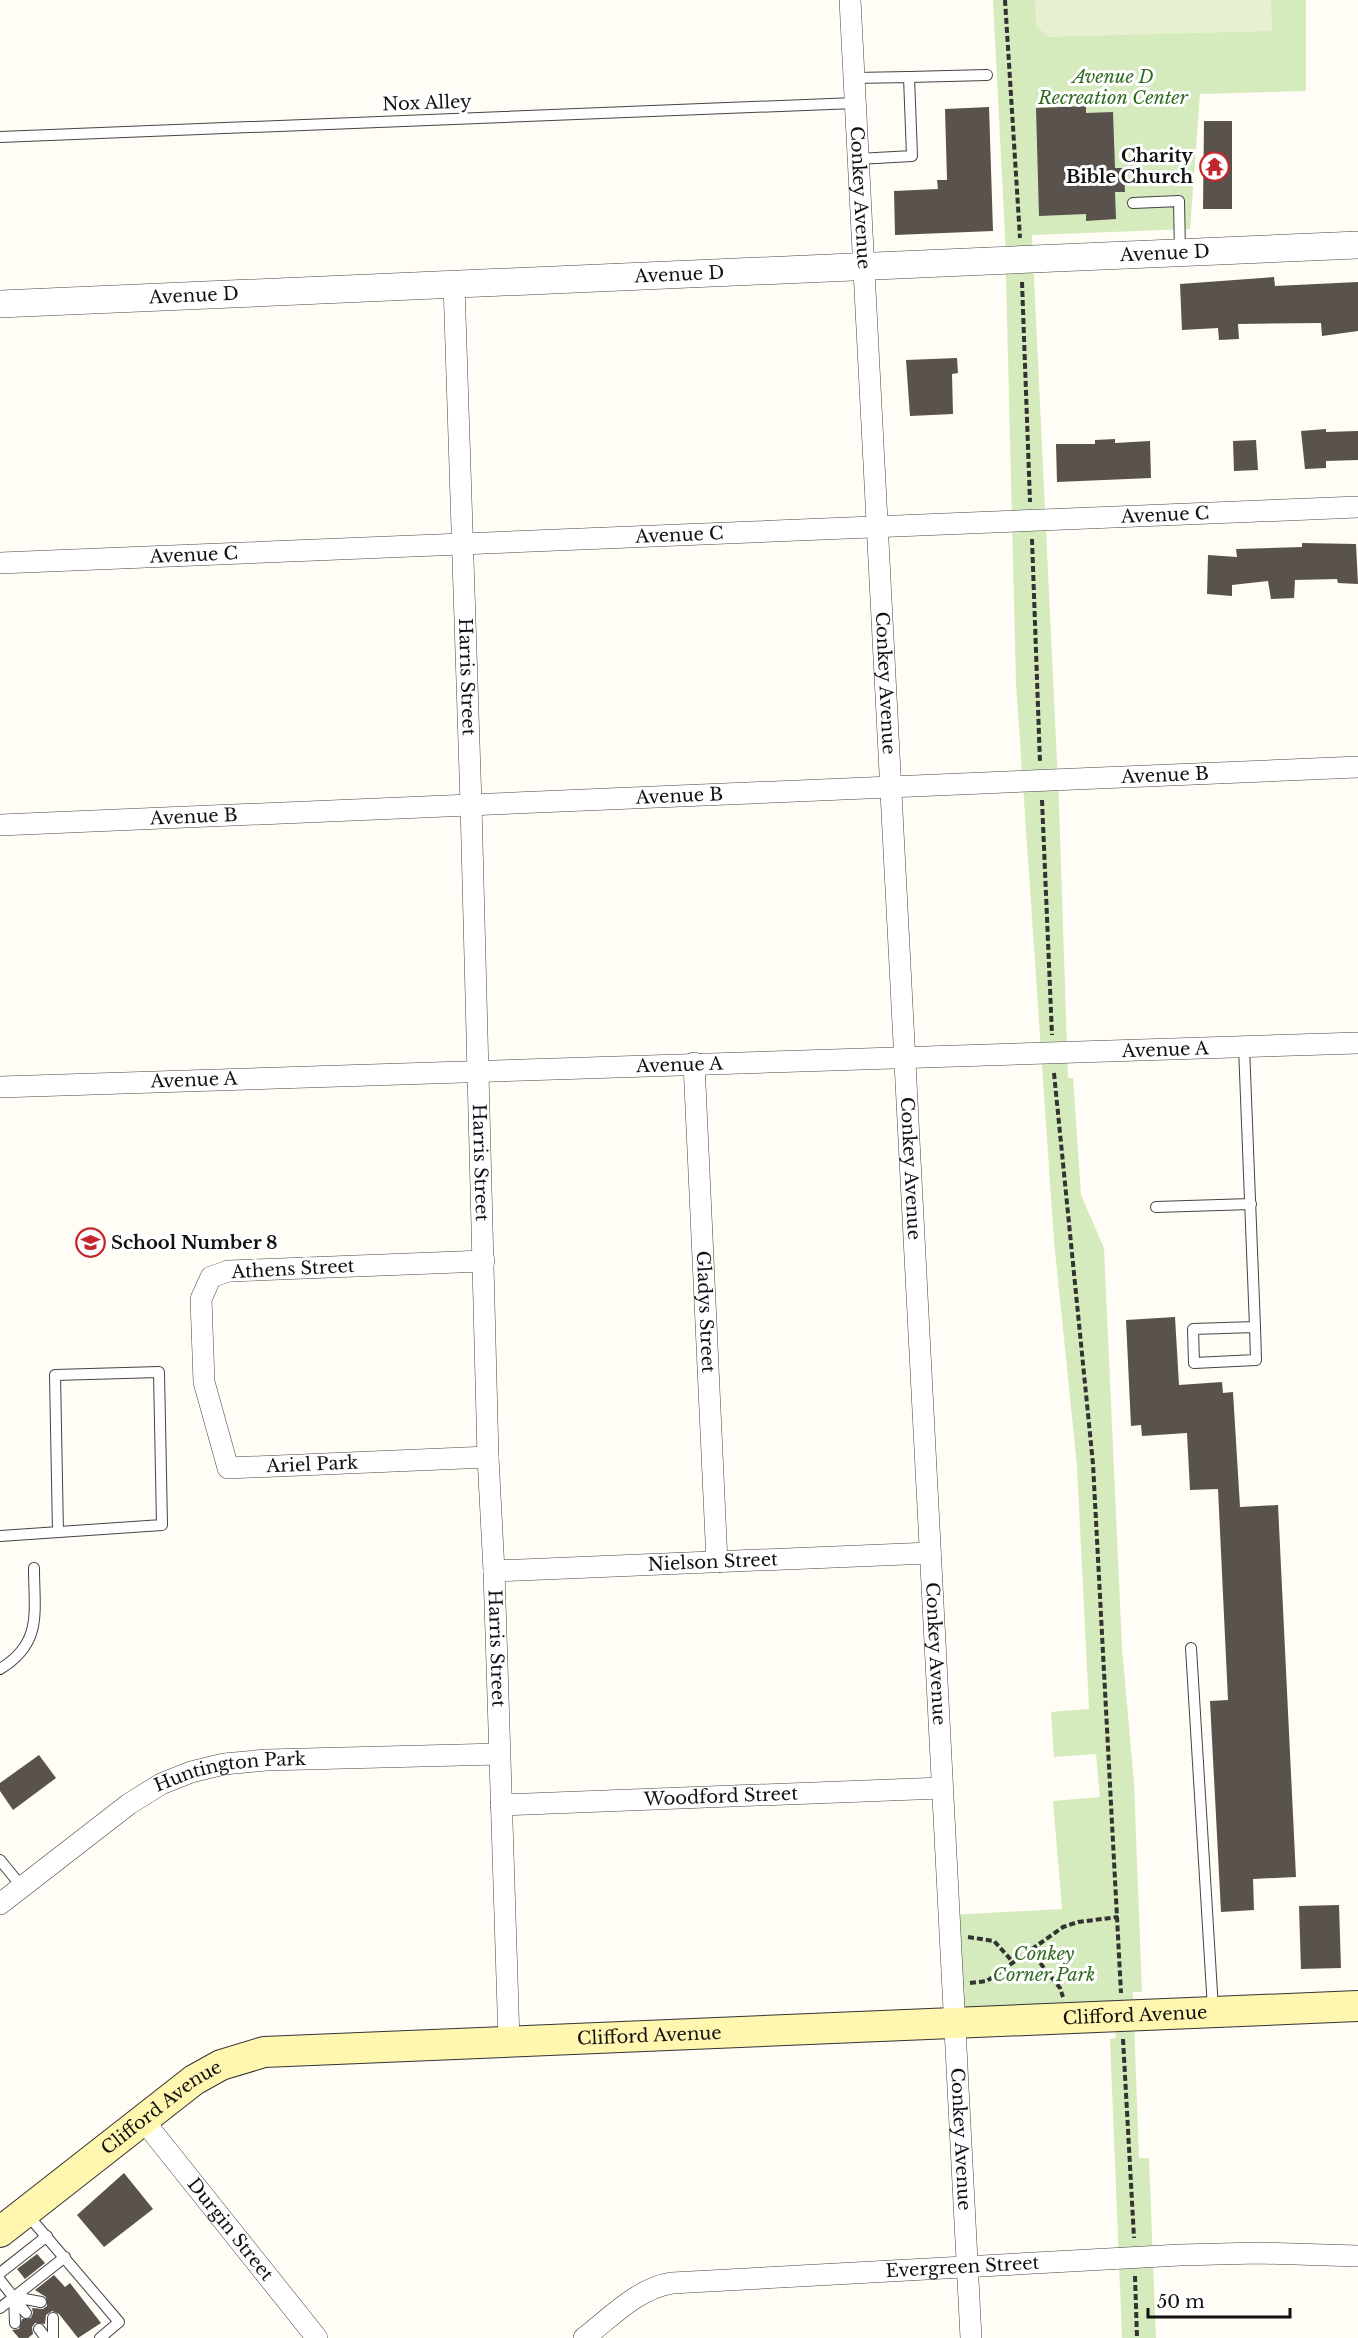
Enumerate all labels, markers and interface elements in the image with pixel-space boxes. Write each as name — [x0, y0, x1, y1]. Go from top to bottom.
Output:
park label: Avenue D Recreation Center — [1037, 66, 1189, 109]
street label: Nox Alley — [382, 90, 473, 116]
street label: Conkey Avenue — [846, 126, 875, 270]
place label: Charity Bible Church — [1066, 145, 1193, 188]
temple icon: Charity Bible Church — [1198, 150, 1230, 182]
street label: Avenue D — [1119, 240, 1210, 266]
street label: Avenue D — [633, 262, 725, 287]
street label: Avenue D — [148, 283, 239, 309]
street label: Avenue C — [1119, 502, 1210, 528]
street label: Avenue C — [634, 522, 724, 548]
street label: Avenue C — [148, 542, 238, 568]
street label: Conkey Avenue — [871, 611, 900, 755]
street label: Harris Street — [454, 618, 480, 736]
street label: Avenue B — [1120, 762, 1209, 788]
street label: Avenue B — [634, 783, 724, 809]
street label: Avenue B — [149, 804, 238, 830]
street label: Avenue A — [1121, 1037, 1210, 1062]
street label: Avenue A — [635, 1053, 725, 1077]
street label: Avenue A — [149, 1068, 239, 1093]
street label: Conkey Avenue — [896, 1096, 925, 1240]
street label: Harris Street — [468, 1104, 493, 1222]
school or university icon: School Number 8 — [74, 1227, 106, 1259]
place label: School Number 8 — [111, 1232, 278, 1254]
street label: Gladys Street — [692, 1250, 719, 1374]
street label: Athens Street — [230, 1255, 355, 1283]
street label: Ariel Park — [265, 1452, 359, 1477]
street label: Nielson Street — [647, 1548, 778, 1576]
street label: Conkey Avenue — [921, 1582, 950, 1726]
street label: Harris Street — [484, 1589, 509, 1708]
street label: Huntington Park — [151, 1748, 306, 1797]
street label: Woodford Street — [642, 1783, 799, 1811]
park label: Conkey Corner Park — [993, 1943, 1095, 1986]
street label: Clifford Avenue — [1062, 2001, 1208, 2029]
street label: Clifford Avenue — [577, 2022, 722, 2050]
street label: Clifford Avenue — [97, 2056, 225, 2159]
street label: Conkey Avenue — [946, 2067, 975, 2211]
street label: Durgin Street — [183, 2174, 278, 2285]
street label: Evergreen Street — [885, 2252, 1040, 2282]
scale bar — [1148, 2281, 1290, 2319]
text: 50 m — [1157, 2291, 1205, 2313]

